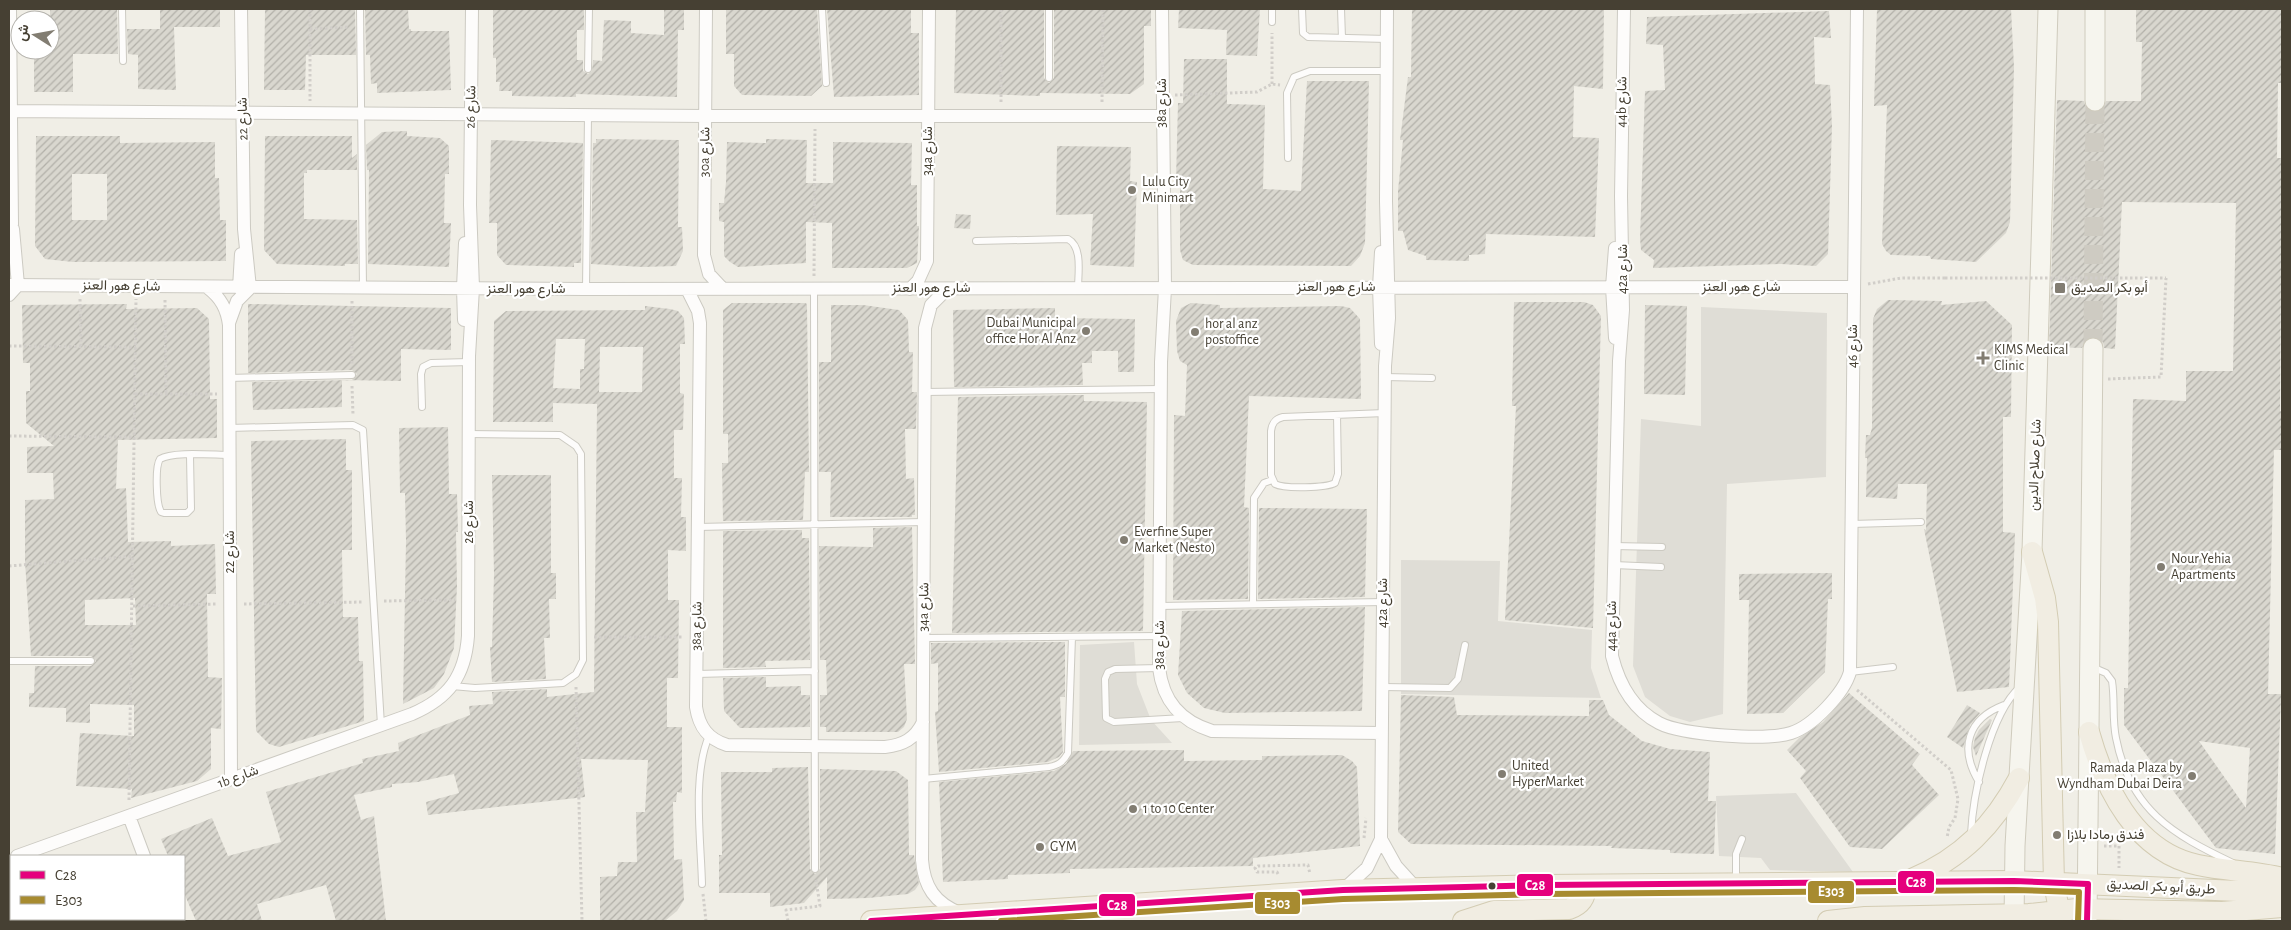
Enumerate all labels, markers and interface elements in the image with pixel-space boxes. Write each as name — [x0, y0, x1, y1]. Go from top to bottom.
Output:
north arrow — [10, 10, 60, 60]
text: ش — [15, 23, 33, 42]
street label: 44b شارع — [1615, 76, 1632, 128]
street label: 38a شارع — [1155, 78, 1172, 128]
street label: شارع 26 — [464, 85, 481, 129]
street label: شارع 22 — [236, 97, 253, 141]
street label: 34a شارع — [921, 126, 938, 176]
street label: 30a شارع — [698, 127, 715, 177]
place label: Lulu City Minimart — [1142, 175, 1194, 205]
marker: Lulu City Minimart — [1126, 184, 1138, 196]
street label: 42a شارع — [1616, 244, 1633, 294]
street label: شارع هور العنز — [80, 278, 161, 297]
street label: شارع هور العنز — [1296, 280, 1375, 297]
street label: شارع هور العنز — [1701, 280, 1780, 297]
place label: أبو بكر الصديق — [2071, 280, 2148, 296]
street label: شارع هور العنز — [891, 281, 970, 298]
marker: أبو بكر الصديق — [2053, 281, 2067, 295]
street label: شارع هور العنز — [486, 282, 565, 299]
place label: Dubai Municipal office Hor Al Anz — [986, 316, 1076, 346]
place label: hor al anz postoffice — [1205, 317, 1259, 347]
street label: شارع 46 — [1846, 324, 1863, 368]
marker: Dubai Municipal office Hor Al Anz — [1080, 325, 1092, 337]
marker: hor al anz postoffice — [1189, 326, 1201, 338]
place label: KIMS Medical Clinic — [1994, 343, 2068, 373]
marker: KIMS Medical Clinic — [1976, 351, 1990, 365]
street label: شارع صلاح الدين — [2026, 419, 2047, 511]
street label: شارع 26 — [462, 500, 479, 544]
place label: Everfine Super Market (Nesto) — [1134, 525, 1216, 555]
street label: شارع 22 — [223, 530, 240, 574]
marker: Everfine Super Market (Nesto) — [1118, 534, 1130, 546]
place label: Nour Yehia Apartments — [2171, 552, 2236, 582]
marker: Nour Yehia Apartments — [2155, 561, 2167, 573]
street label: 42a شارع — [1376, 578, 1393, 628]
street label: 34a شارع — [917, 582, 934, 632]
street label: 38a شارع — [690, 601, 707, 651]
street label: 44a شارع — [1605, 601, 1622, 651]
street label: 38a شارع — [1153, 620, 1170, 670]
place label: United HyperMarket — [1512, 759, 1585, 789]
place label: Ramada Plaza by Wyndham Dubai Deira — [2057, 761, 2183, 791]
street label: 1b شارع — [216, 763, 261, 794]
marker: United HyperMarket — [1496, 768, 1508, 780]
marker: Ramada Plaza by Wyndham Dubai Deira — [2186, 770, 2198, 782]
place label: 1 to 10 Center — [1143, 802, 1214, 816]
marker: 1 to 10 Center — [1127, 803, 1139, 815]
place label: فندق رمادا بلازا — [2067, 828, 2144, 843]
marker: فندق رمادا بلازا — [2051, 829, 2063, 841]
place label: GYM — [1050, 840, 1077, 854]
marker: GYM — [1034, 841, 1046, 853]
legend — [10, 855, 185, 920]
text: C28 — [55, 868, 77, 883]
line badge: C28 — [1897, 870, 1935, 894]
line badge: C28 — [1516, 873, 1554, 897]
text: C28 — [1906, 876, 1926, 890]
street label: طريق أبو بكر الصديق — [2106, 876, 2216, 898]
text: C28 — [1525, 879, 1545, 893]
line badge: E303 — [1807, 880, 1855, 904]
unlabelled marker — [1487, 881, 1497, 891]
text: E303 — [1818, 885, 1844, 899]
line badge: E303 — [1254, 891, 1301, 915]
text: E303 — [55, 893, 83, 908]
line badge: C28 — [1098, 893, 1136, 917]
text: E303 — [1264, 897, 1290, 911]
text: C28 — [1107, 899, 1127, 913]

